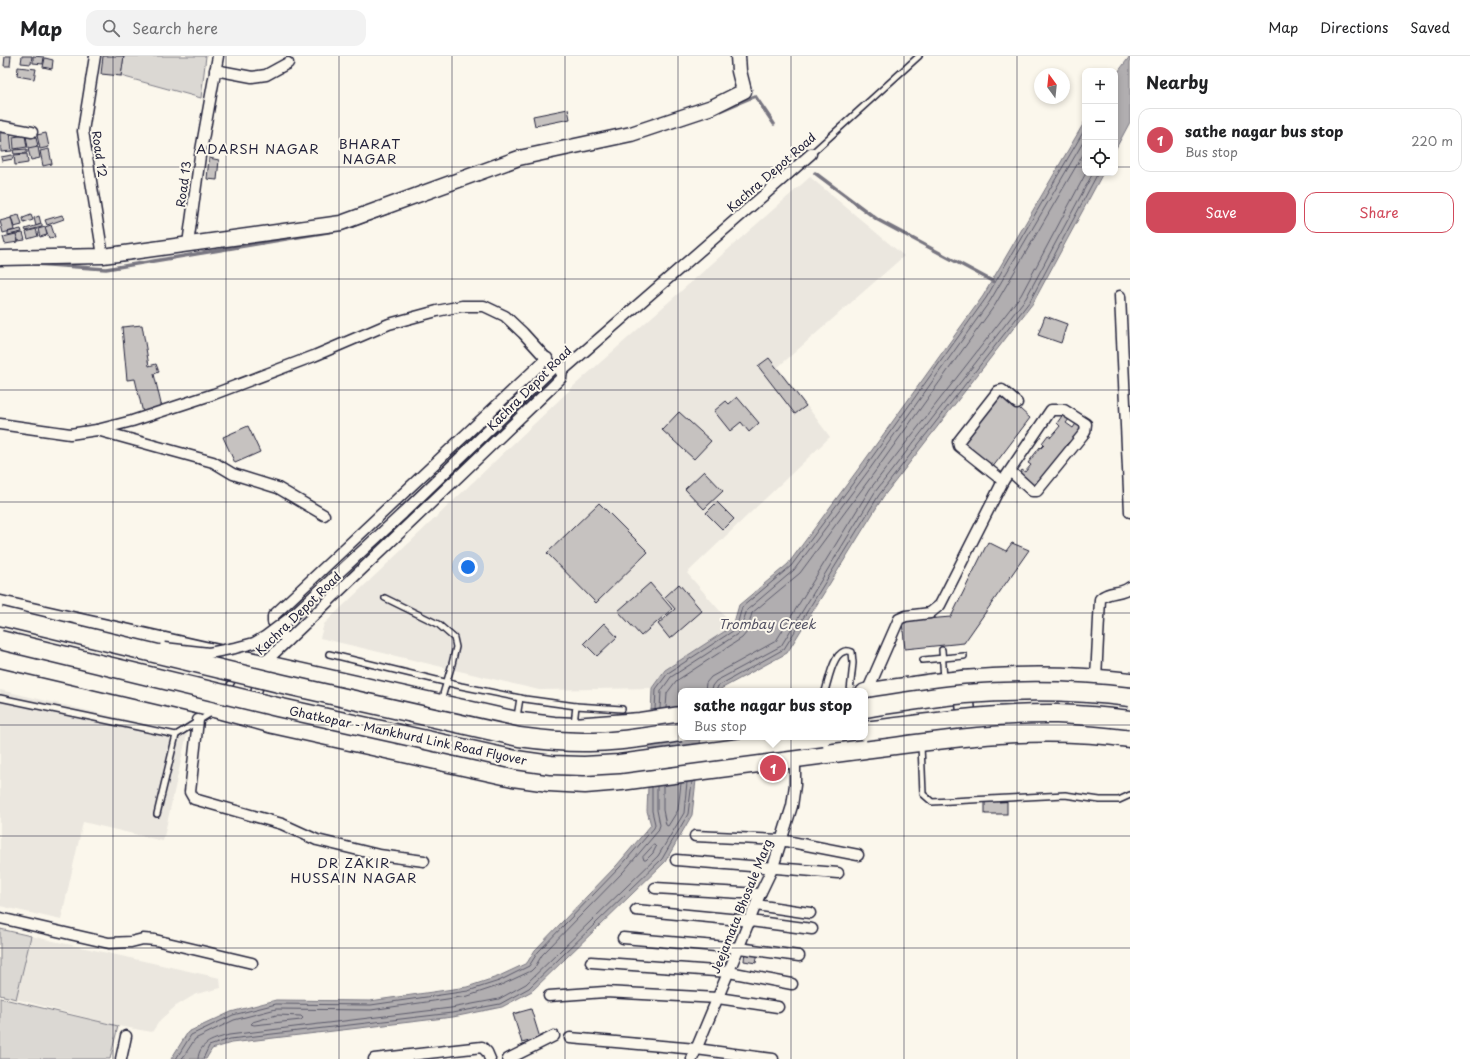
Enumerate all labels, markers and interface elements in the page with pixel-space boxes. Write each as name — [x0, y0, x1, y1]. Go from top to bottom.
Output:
search box — [86, 10, 366, 46]
text: Map — [20, 14, 62, 42]
text: Search here — [132, 16, 218, 39]
icon: search — [100, 17, 122, 39]
text: Map — [1268, 17, 1298, 38]
text: Directions — [1320, 17, 1388, 38]
text: Saved — [1410, 17, 1450, 38]
north arrow — [1034, 68, 1070, 104]
map controls — [1082, 68, 1118, 176]
button: + — [1082, 68, 1118, 104]
text: Nearby — [1146, 69, 1208, 95]
button: − — [1082, 104, 1118, 140]
text: sathe nagar bus stop — [1185, 119, 1343, 142]
street label: Kachra Depot Road — [722, 128, 820, 216]
street label: Road 12 — [88, 129, 112, 179]
text: 1 — [1157, 131, 1163, 150]
text: 220 m — [1411, 131, 1453, 150]
district label: BHARAT NAGAR — [339, 134, 401, 168]
district label: ADARSH NAGAR — [196, 139, 320, 158]
button: locate — [1082, 140, 1118, 176]
text: Bus stop — [1185, 142, 1238, 161]
street label: Road 13 — [171, 160, 195, 208]
button: Save — [1146, 192, 1296, 233]
button: Share — [1304, 192, 1454, 233]
street label: Kachra Depot Road — [483, 342, 575, 434]
your location — [458, 557, 478, 577]
street label: Kachra Depot Road — [251, 567, 345, 659]
water label: Trombay Creek — [718, 614, 817, 633]
popup — [678, 688, 868, 740]
text: sathe nagar bus stop — [694, 693, 852, 716]
street label: Ghatkopar - Mankhurd Link Road Flyover — [288, 701, 529, 769]
text: Bus stop — [694, 716, 747, 735]
pin: 1 — [760, 753, 786, 783]
street label: Jeejamata Bhosale Marg — [706, 836, 776, 976]
district label: DR ZAKIR HUSSAIN NAGAR — [290, 853, 418, 887]

